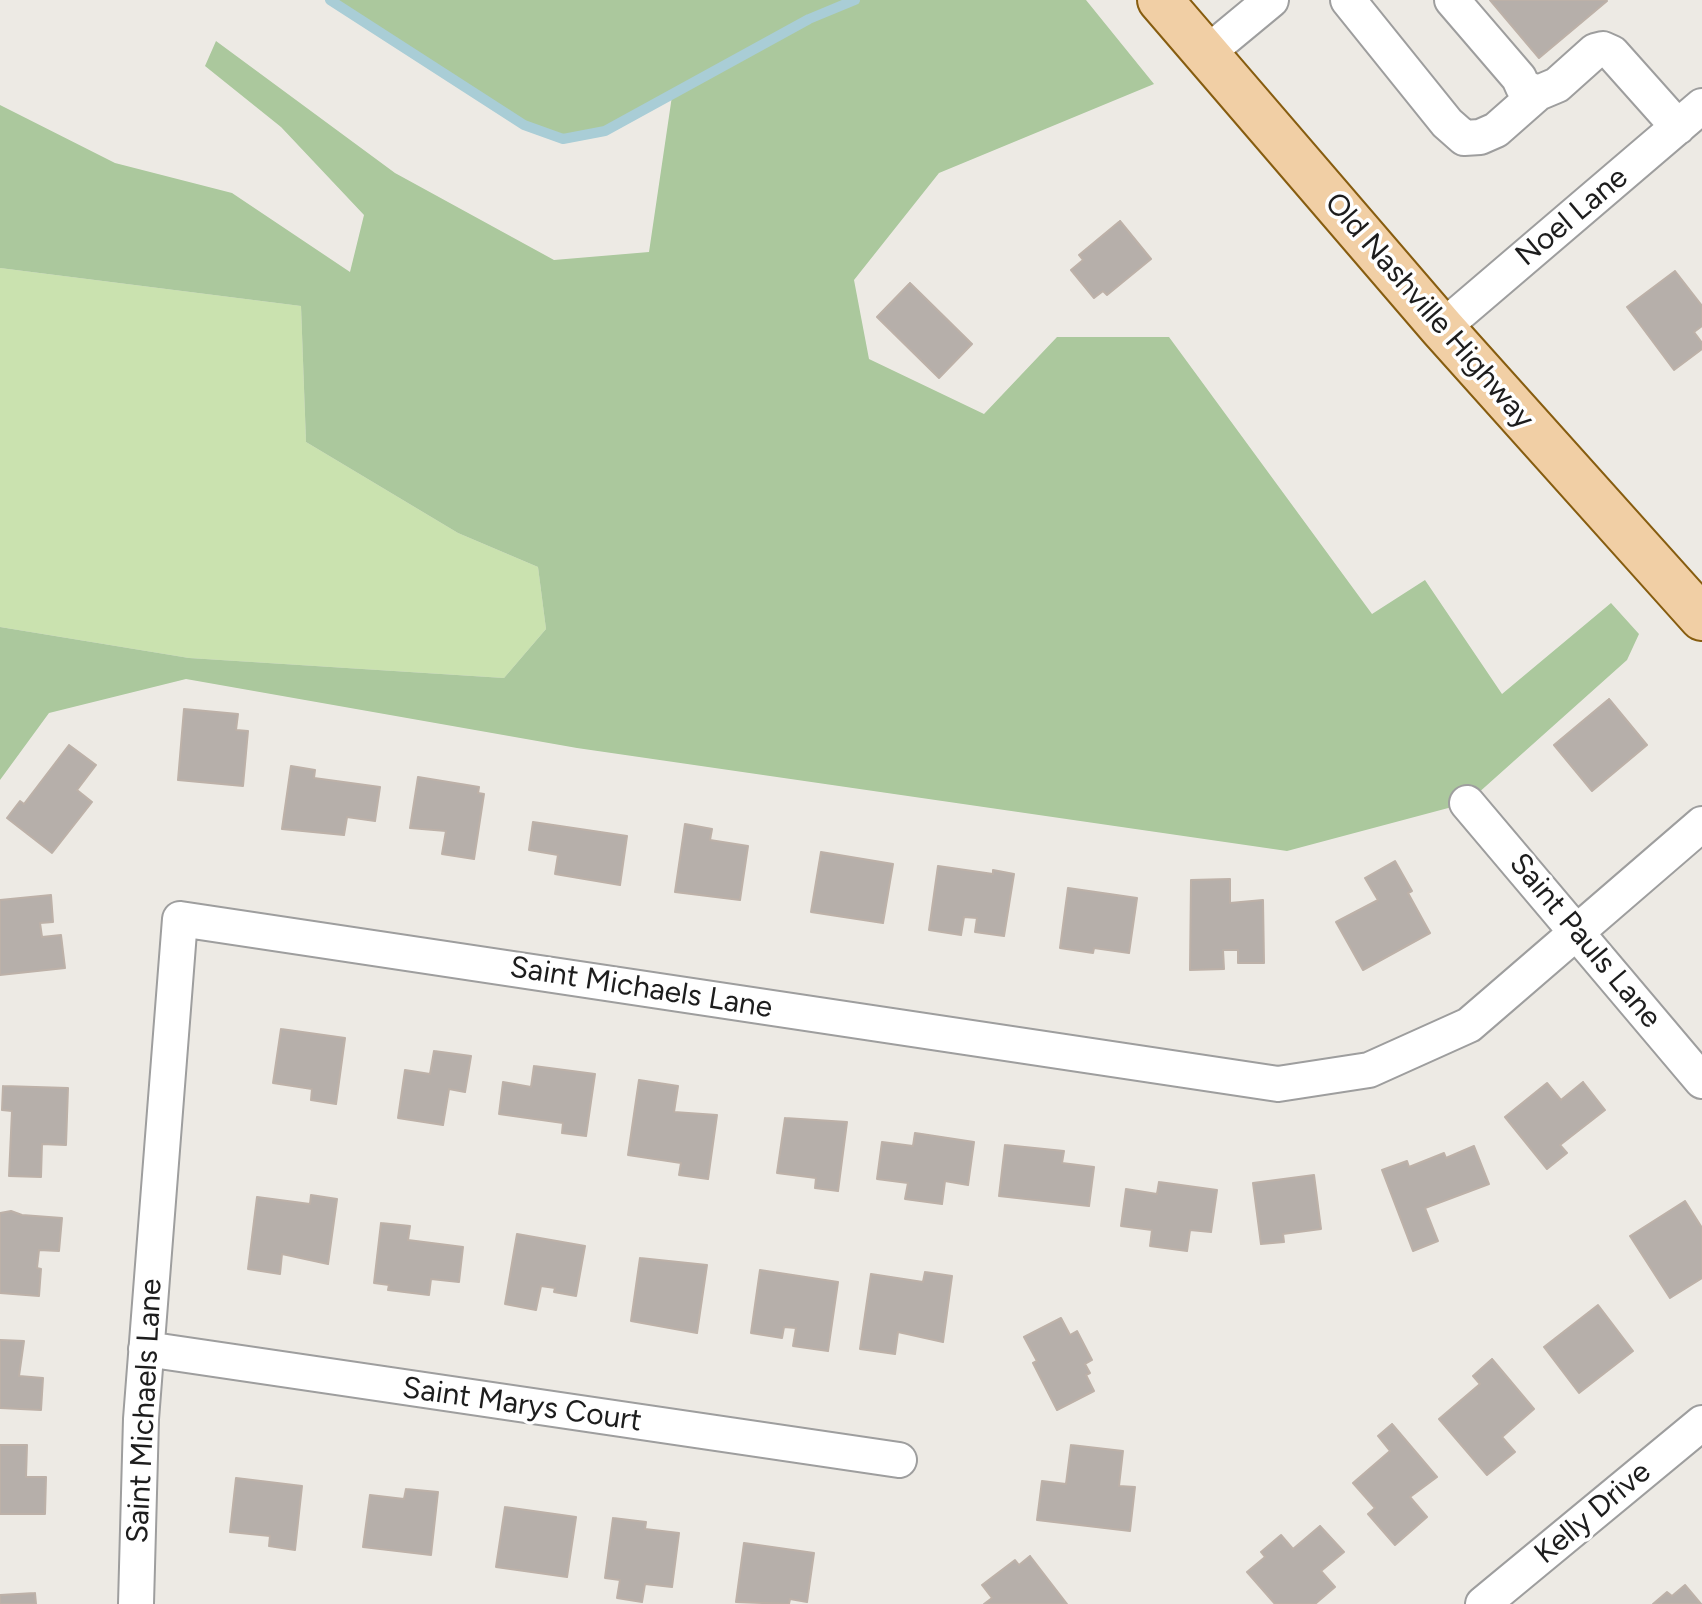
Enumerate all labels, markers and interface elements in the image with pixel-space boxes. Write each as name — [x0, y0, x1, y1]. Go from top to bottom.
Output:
street label: Noel Lane — [1509, 160, 1635, 274]
street label: Old Nashville Highway — [1317, 186, 1541, 436]
street label: Saint Pauls Lane — [1501, 846, 1669, 1036]
street label: Saint Michaels Lane — [507, 949, 775, 1027]
street label: Saint Michaels Lane — [120, 1278, 170, 1544]
street label: Saint Marys Court — [400, 1370, 644, 1440]
street label: Kelly Drive — [1528, 1454, 1658, 1572]

